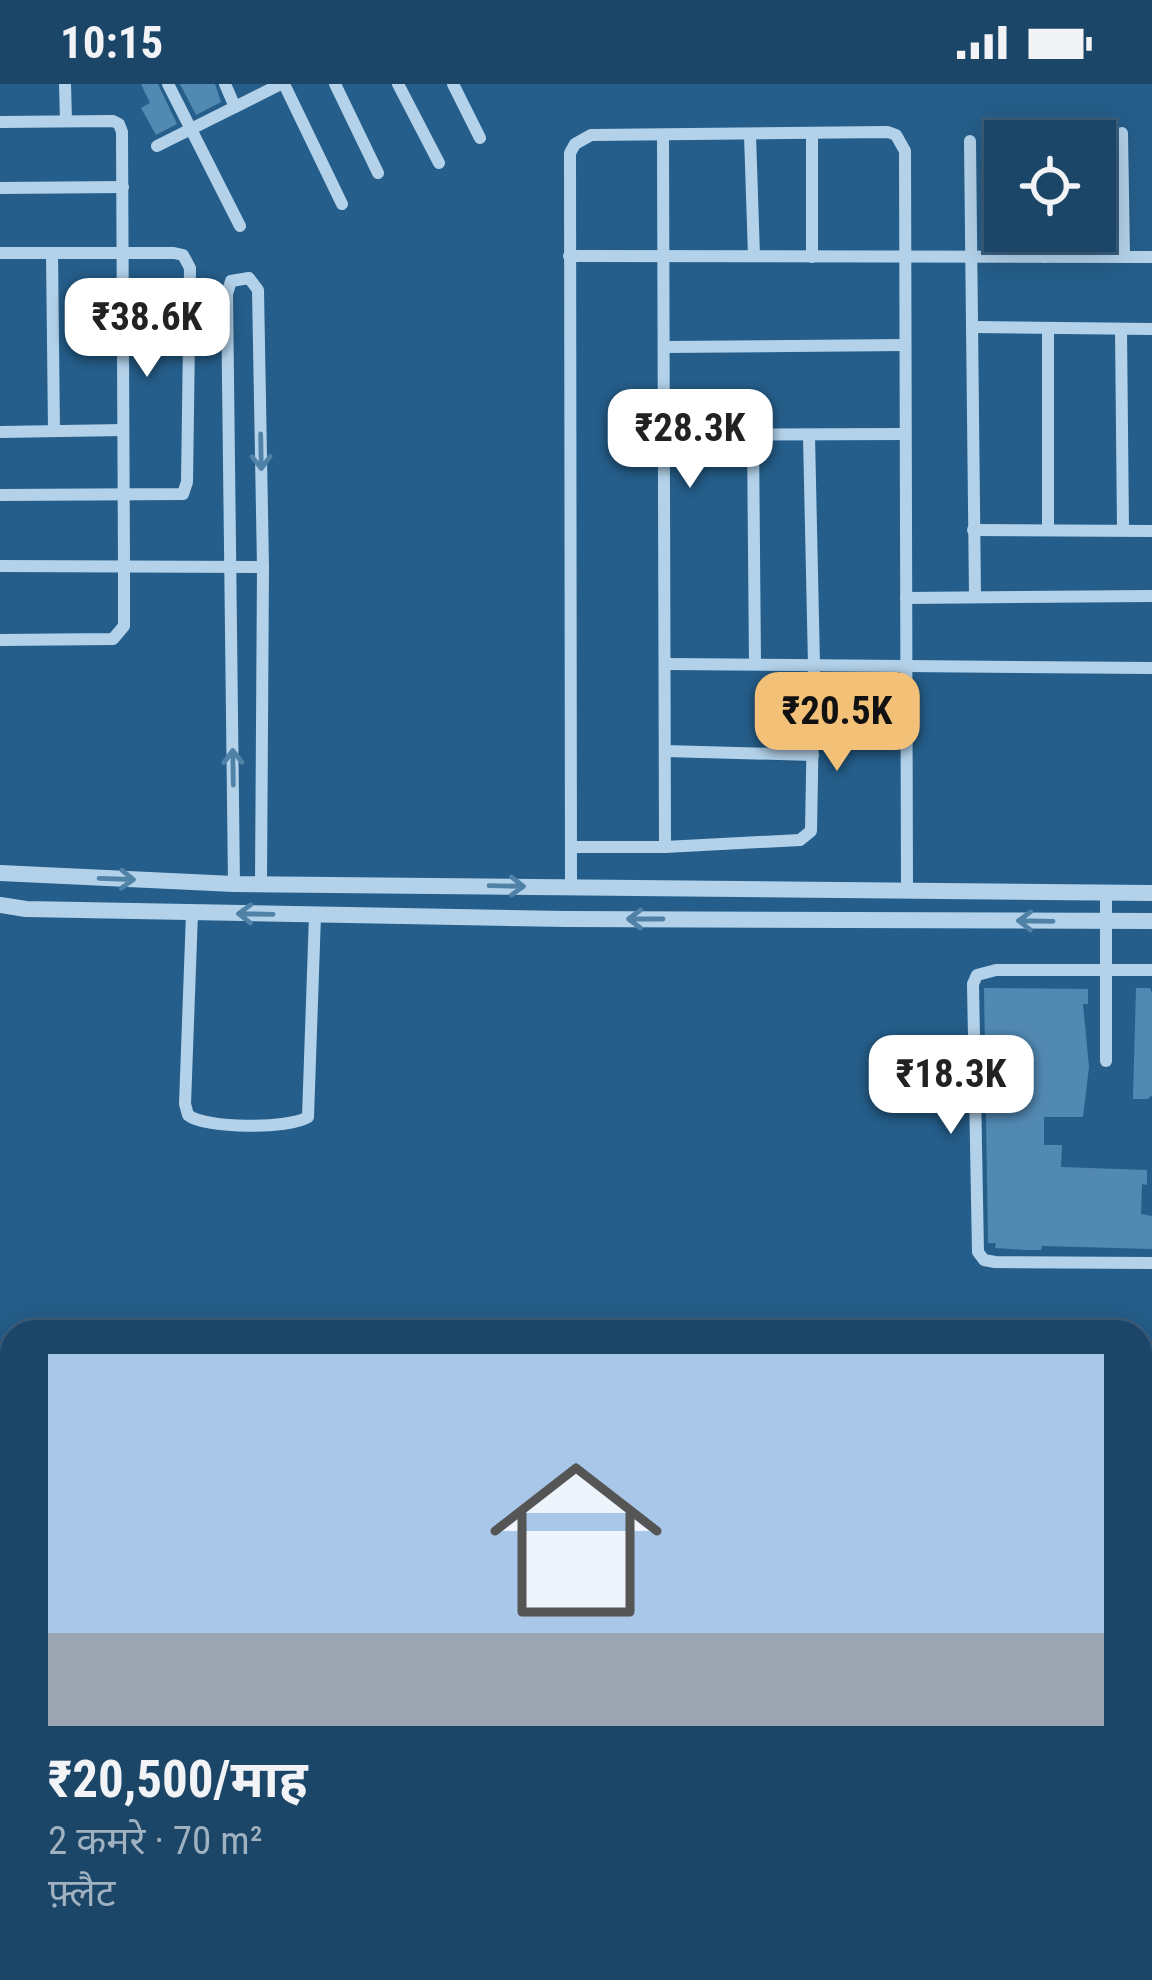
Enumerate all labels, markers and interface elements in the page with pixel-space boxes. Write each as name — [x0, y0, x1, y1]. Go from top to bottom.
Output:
text: 10:15 — [60, 16, 163, 69]
map controls — [984, 120, 1116, 252]
button: locate — [984, 120, 1116, 252]
pin: ₹38.6K — [49, 278, 245, 380]
text: ₹38.6K — [92, 294, 202, 340]
pin: ₹28.3K — [592, 389, 788, 491]
text: ₹28.3K — [635, 405, 745, 451]
one-way arrow — [249, 432, 272, 471]
pin: ₹20.5K — [739, 672, 935, 774]
text: ₹20.5K — [782, 688, 892, 734]
one-way arrow — [222, 748, 244, 787]
one-way arrow — [97, 868, 136, 891]
one-way arrow — [487, 875, 526, 898]
one-way arrow — [236, 902, 275, 925]
one-way arrow — [626, 908, 665, 930]
one-way arrow — [1016, 909, 1055, 932]
pin: ₹18.3K — [853, 1035, 1049, 1137]
text: ₹18.3K — [896, 1051, 1006, 1097]
icon: home — [468, 1432, 684, 1648]
text: ₹20,500/माह — [48, 1750, 308, 1809]
text: 2 कमरे · 70 m² — [48, 1818, 263, 1864]
text: फ़्लैट — [48, 1870, 115, 1916]

